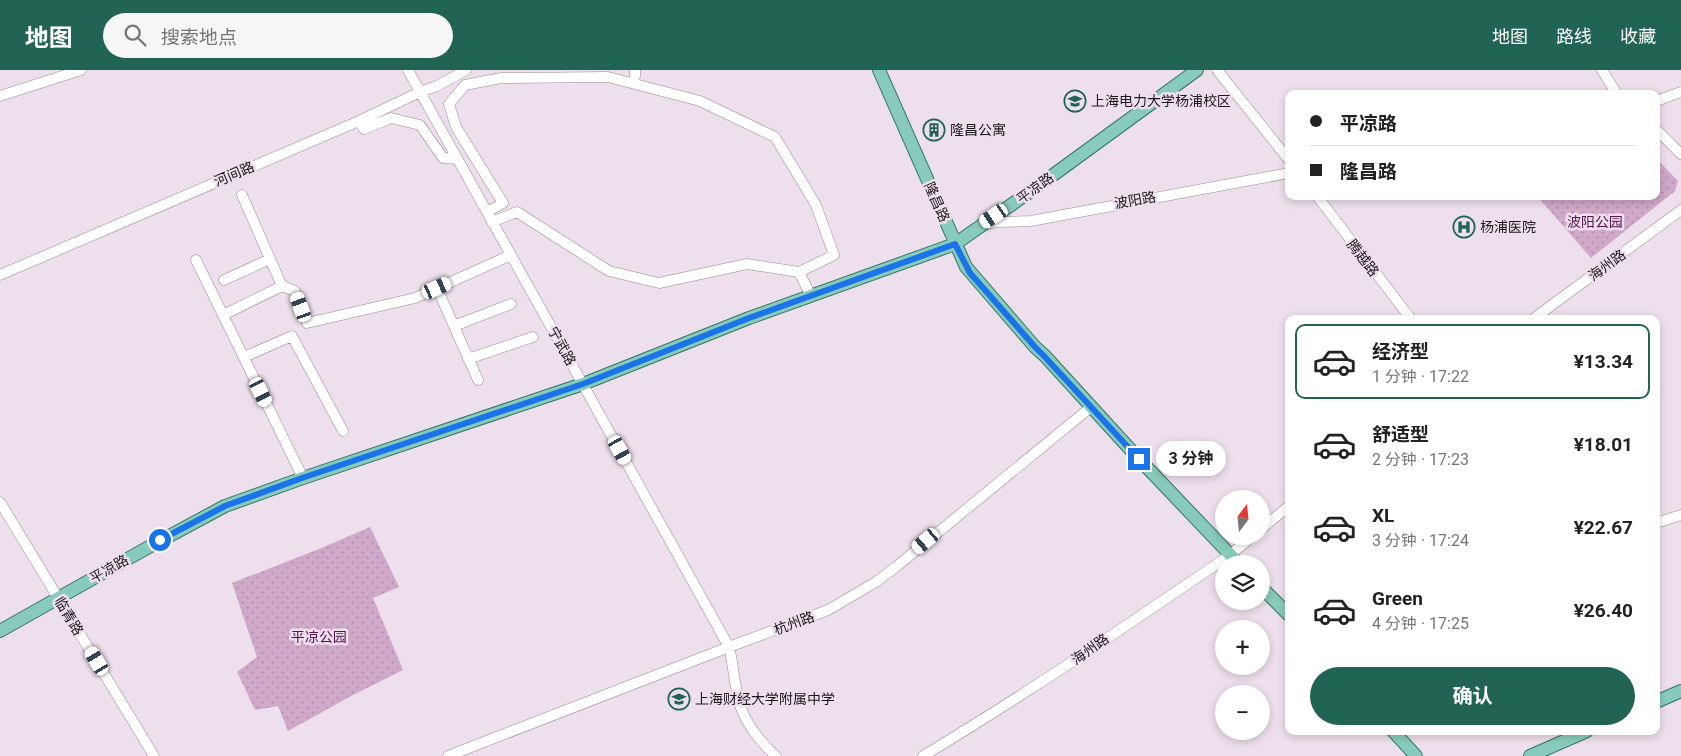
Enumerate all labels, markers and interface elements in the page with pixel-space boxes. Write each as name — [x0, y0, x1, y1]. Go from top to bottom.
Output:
search box — [103, 13, 453, 58]
icon: search — [121, 21, 149, 49]
text: 地图 — [25, 24, 73, 52]
text: 搜索地点 — [161, 26, 237, 49]
text: 地图 — [1492, 26, 1528, 47]
text: 路线 — [1556, 26, 1592, 47]
text: 收藏 — [1620, 26, 1656, 47]
school or university icon: 上海电力大学杨浦校区 — [1063, 89, 1087, 113]
place label: 上海电力大学杨浦校区 — [1091, 93, 1231, 109]
text: 平凉路 — [1340, 112, 1397, 135]
building icon: 隆昌公寓 — [922, 118, 946, 142]
place label: 隆昌公寓 — [950, 122, 1006, 138]
street label: 河间路 — [212, 158, 256, 190]
text: 隆昌路 — [1340, 160, 1397, 183]
street label: 平凉路 — [1013, 169, 1057, 207]
street label: 隆昌路 — [921, 180, 953, 224]
street label: 波阳路 — [1113, 188, 1157, 212]
car — [977, 201, 1010, 231]
park label: 波阳公园 — [1567, 214, 1623, 230]
hospital icon: 杨浦医院 — [1452, 215, 1476, 239]
place label: 杨浦医院 — [1480, 219, 1536, 235]
street label: 腾越路 — [1344, 237, 1382, 279]
street label: 海州路 — [1585, 246, 1629, 284]
car — [420, 275, 453, 301]
car — [288, 290, 313, 324]
street label: 宁武路 — [545, 324, 579, 368]
icon: car — [1312, 339, 1357, 384]
text: 经济型 — [1372, 340, 1429, 363]
text: ¥13.34 — [1574, 350, 1633, 373]
text: 1 分钟 · 17:22 — [1372, 367, 1469, 386]
car — [247, 375, 274, 409]
icon: car — [1312, 422, 1357, 467]
text: 舒适型 — [1372, 423, 1429, 446]
car — [606, 433, 633, 467]
text: ¥18.01 — [1574, 433, 1633, 456]
callout: 3 分钟 — [1156, 442, 1226, 476]
route end — [1128, 448, 1150, 470]
text: 3 分钟 — [1168, 449, 1214, 468]
text: 2 分钟 · 17:23 — [1372, 450, 1469, 469]
north arrow — [1215, 490, 1270, 545]
map controls — [1215, 490, 1270, 740]
text: XL — [1372, 504, 1394, 527]
icon: car — [1312, 505, 1357, 550]
text: ¥22.67 — [1574, 516, 1633, 539]
car — [909, 526, 942, 556]
route start — [149, 529, 171, 551]
text: 3 分钟 · 17:24 — [1372, 531, 1469, 550]
street label: 平凉路 — [87, 552, 131, 586]
button: layers — [1215, 555, 1270, 610]
text: Green — [1372, 587, 1423, 610]
icon: car — [1312, 588, 1357, 633]
street label: 临青路 — [51, 594, 87, 638]
text: ¥26.40 — [1574, 599, 1633, 622]
street label: 杭州路 — [772, 608, 816, 638]
text: 4 分钟 · 17:25 — [1372, 614, 1469, 633]
button: + — [1215, 620, 1270, 675]
park label: 平凉公园 — [291, 629, 347, 645]
street label: 海州路 — [1068, 630, 1112, 668]
car — [82, 644, 111, 678]
button: 确认 — [1310, 667, 1635, 725]
button: − — [1215, 685, 1270, 740]
school or university icon: 上海财经大学附属中学 — [667, 687, 691, 711]
place label: 上海财经大学附属中学 — [695, 691, 835, 707]

